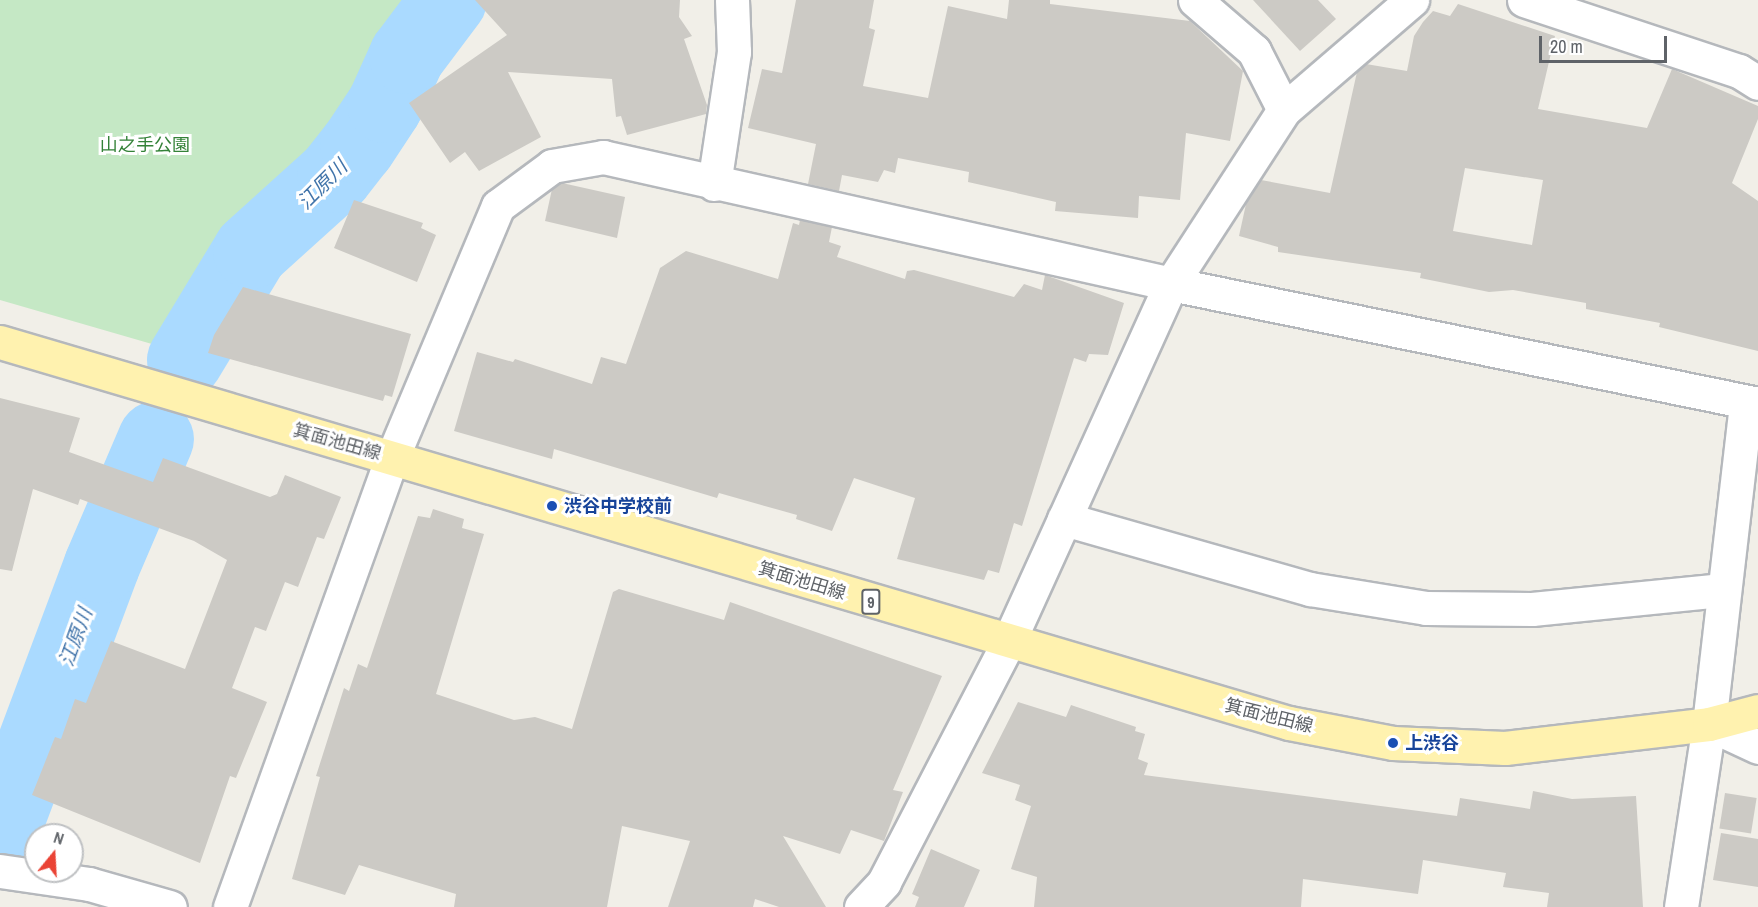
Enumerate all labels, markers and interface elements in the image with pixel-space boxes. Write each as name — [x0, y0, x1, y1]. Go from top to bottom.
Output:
scale bar — [1542, 24, 1670, 62]
text: 20 m — [1550, 34, 1583, 59]
park label: 山之手公園 — [100, 134, 190, 156]
water label: 江原川 — [292, 154, 352, 214]
street label: 箕面池田線 — [291, 419, 383, 465]
place label: 渋谷中学校前 — [564, 495, 672, 517]
marker: 渋谷中学校前 — [545, 499, 559, 513]
street label: 箕面池田線 — [756, 558, 848, 604]
road number: 9 — [860, 589, 882, 615]
water label: 江原川 — [53, 605, 97, 669]
street label: 箕面池田線 — [1223, 695, 1315, 737]
place label: 上渋谷 — [1405, 732, 1459, 754]
marker: 上渋谷 — [1386, 736, 1400, 750]
north arrow — [24, 823, 84, 883]
text: N — [51, 826, 67, 850]

